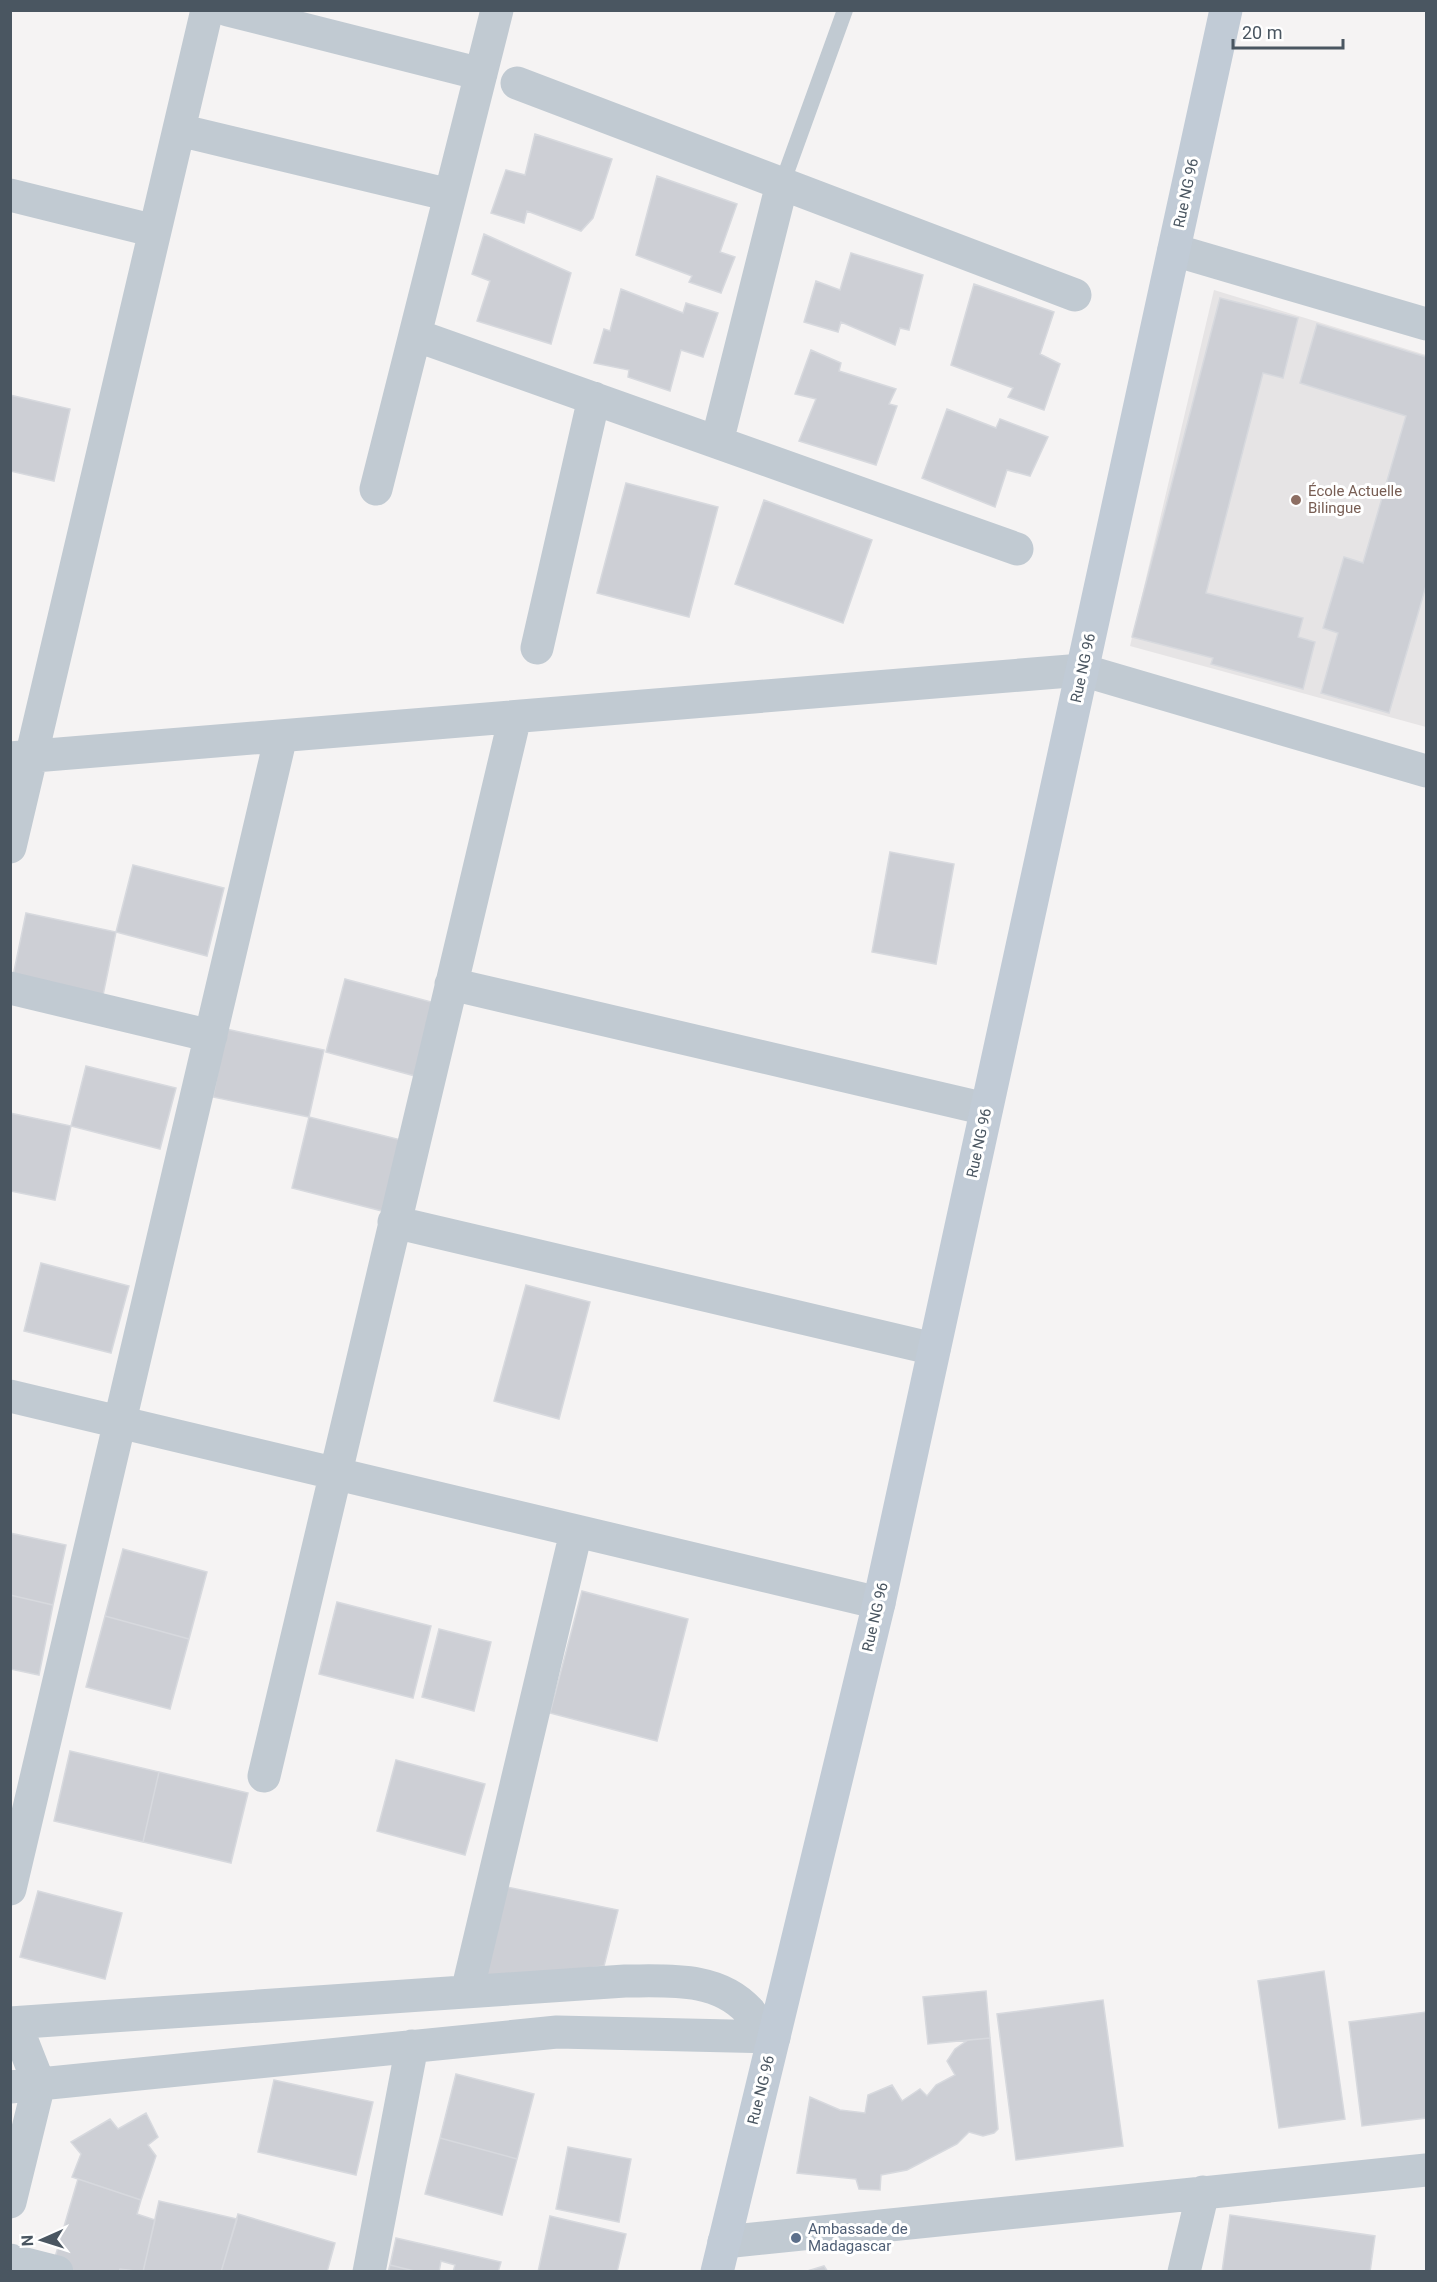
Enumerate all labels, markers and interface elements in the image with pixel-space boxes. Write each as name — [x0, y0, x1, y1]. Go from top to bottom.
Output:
scale bar — [1233, 12, 1342, 50]
text: 20 m — [1242, 22, 1282, 43]
street label: Rue NG 96 — [1170, 157, 1202, 229]
place label: École Actuelle Bilingue — [1308, 482, 1402, 517]
marker: École Actuelle Bilingue — [1289, 493, 1303, 507]
street label: Rue NG 96 — [1067, 632, 1099, 704]
street label: Rue NG 96 — [963, 1107, 995, 1179]
street label: Rue NG 96 — [858, 1581, 892, 1653]
street label: Rue NG 96 — [744, 2054, 778, 2126]
north arrow — [12, 2210, 72, 2270]
place label: Ambassade de Madagascar — [808, 2220, 908, 2255]
marker: Ambassade de Madagascar — [789, 2231, 803, 2245]
text: N — [18, 2235, 37, 2247]

